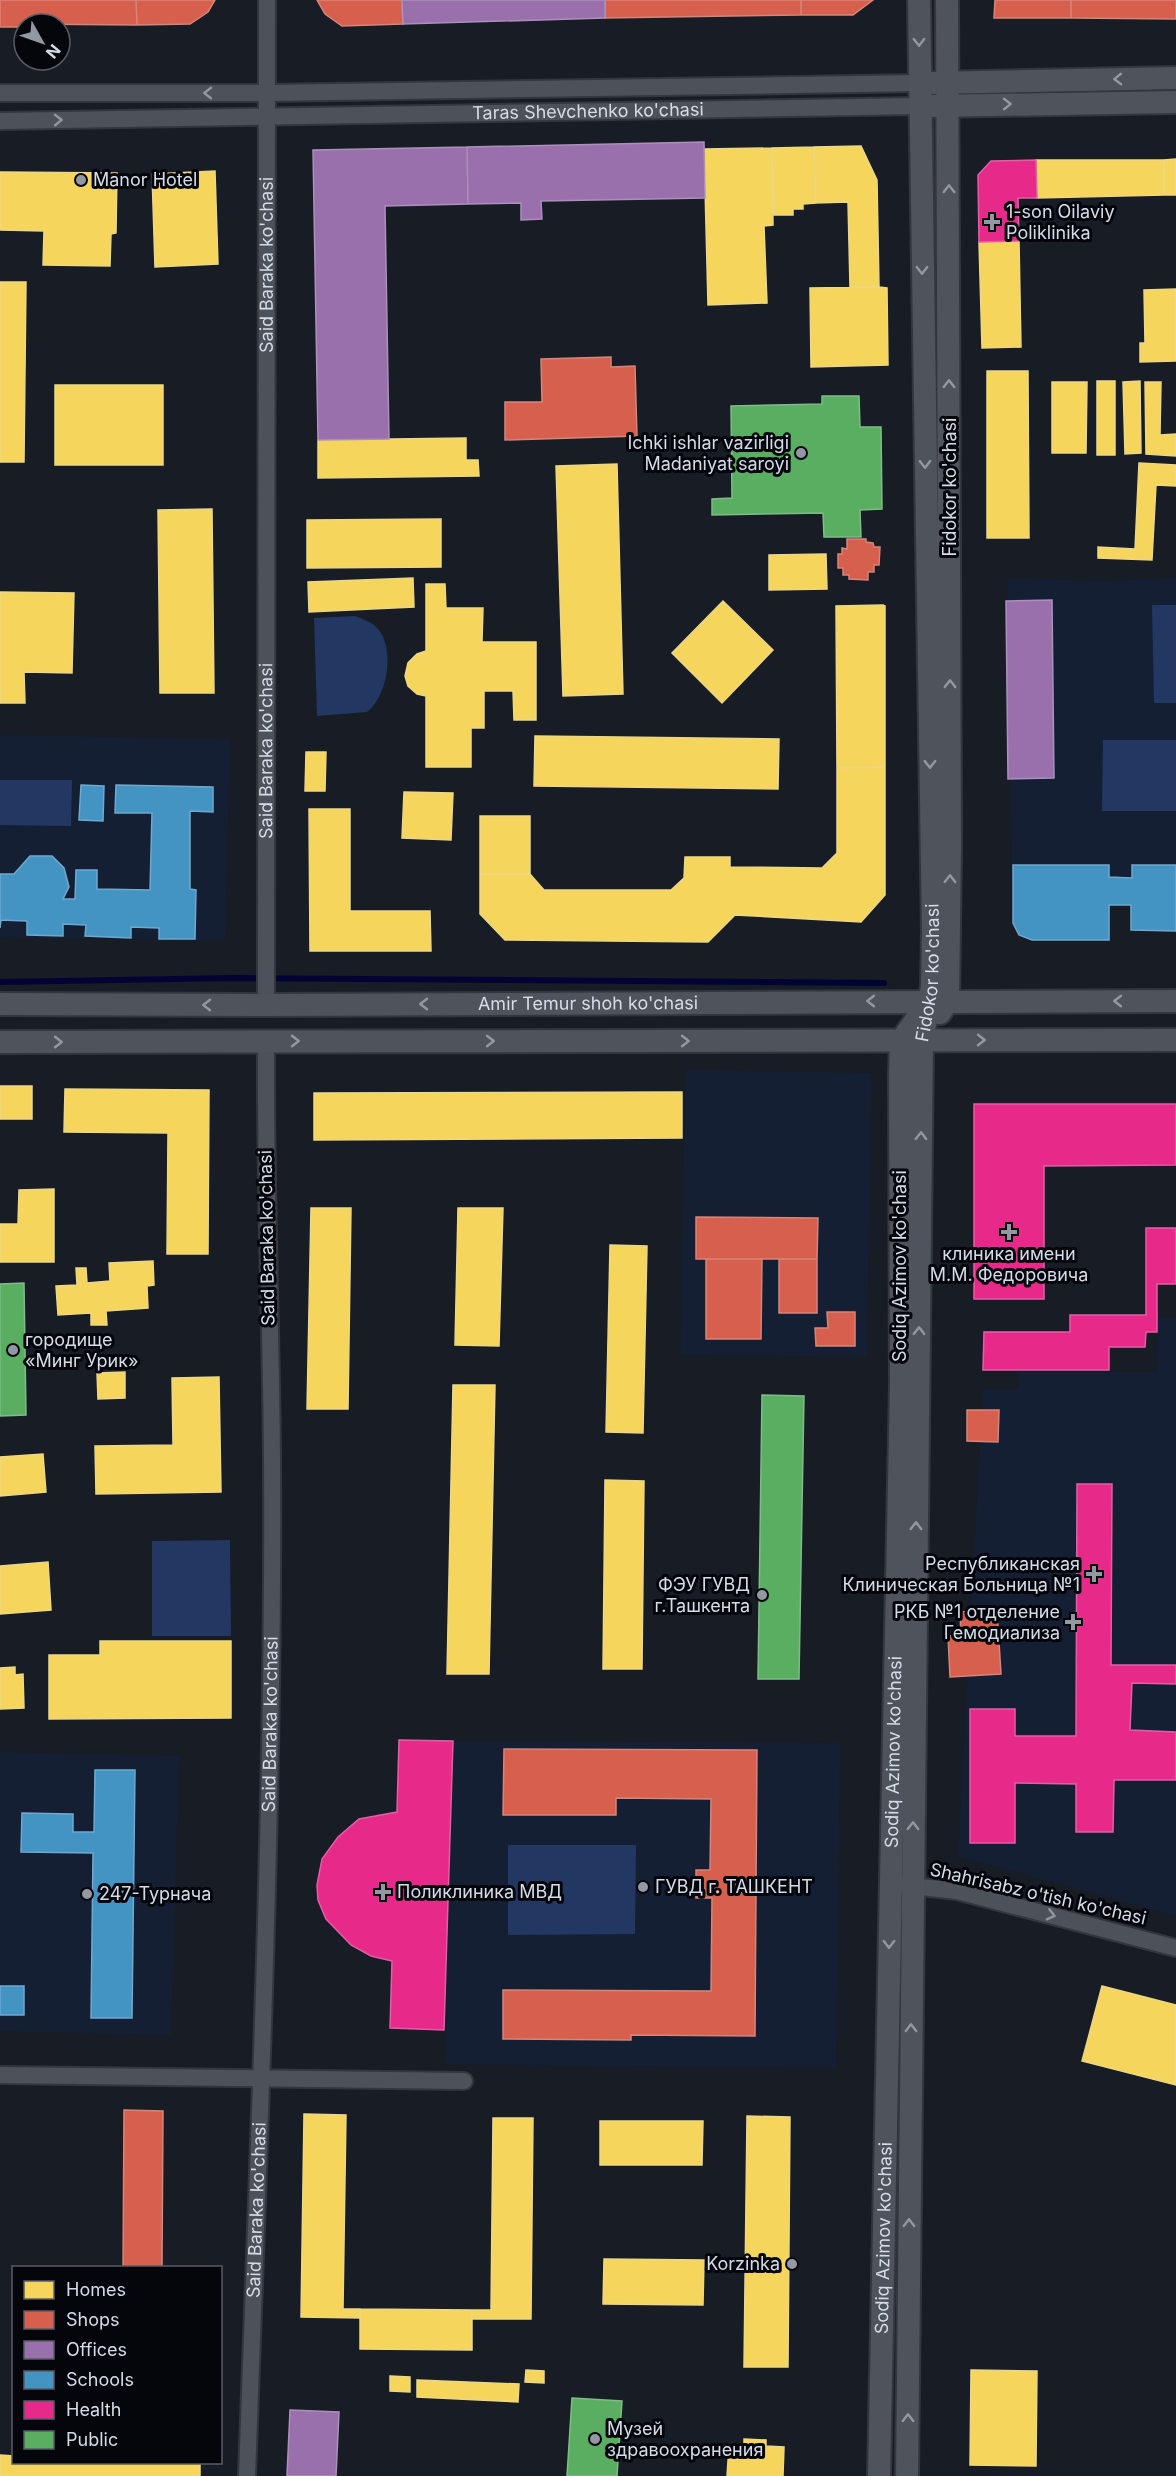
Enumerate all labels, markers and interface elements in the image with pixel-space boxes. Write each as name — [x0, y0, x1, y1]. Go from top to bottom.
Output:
north arrow — [12, 12, 72, 72]
one-way arrow — [912, 37, 925, 46]
text: N — [42, 41, 65, 63]
one-way arrow — [1113, 73, 1122, 85]
one-way arrow — [204, 86, 213, 99]
one-way arrow — [1002, 98, 1011, 111]
street label: Taras Shevchenko ko'chasi — [472, 99, 704, 123]
one-way arrow — [54, 114, 63, 127]
place label: Manor Hotel — [93, 169, 197, 190]
marker: Manor Hotel — [74, 173, 88, 187]
street label: Said Baraka ko'chasi — [256, 177, 277, 353]
one-way arrow — [943, 185, 955, 194]
place label: 1-son Oilaviy Poliklinika — [1006, 201, 1115, 243]
marker: 1-son Oilaviy Poliklinika — [983, 213, 1001, 231]
one-way arrow — [916, 265, 928, 274]
one-way arrow — [943, 380, 955, 389]
street label: Fidokor ko'chasi — [939, 418, 960, 556]
place label: Ichki ishlar vazirligi Madaniyat saroyi — [628, 432, 789, 474]
marker: Ichki ishlar vazirligi Madaniyat saroyi — [794, 446, 808, 460]
one-way arrow — [919, 460, 931, 469]
street label: Said Baraka ko'chasi — [255, 663, 276, 839]
one-way arrow — [944, 680, 956, 689]
one-way arrow — [924, 760, 936, 769]
one-way arrow — [944, 875, 956, 884]
street label: Fidokor ko'chasi — [911, 903, 943, 1043]
street label: Amir Temur shoh ko'chasi — [478, 992, 698, 1014]
one-way arrow — [866, 995, 875, 1007]
one-way arrow — [1113, 995, 1122, 1007]
one-way arrow — [419, 998, 428, 1010]
one-way arrow — [203, 999, 212, 1011]
one-way arrow — [976, 1034, 985, 1046]
one-way arrow — [291, 1035, 300, 1047]
one-way arrow — [486, 1035, 495, 1047]
one-way arrow — [681, 1035, 690, 1047]
one-way arrow — [54, 1036, 63, 1048]
one-way arrow — [915, 1132, 927, 1141]
street label: Said Baraka ko'chasi — [254, 1150, 279, 1326]
street label: Sodiq Azimov ko'chasi — [889, 1170, 910, 1362]
marker: клиника имени М.М. Федоровича — [1000, 1223, 1018, 1241]
place label: клиника имени М.М. Федоровича — [930, 1243, 1088, 1285]
one-way arrow — [913, 1327, 925, 1336]
place label: городище «Минг Урик» — [25, 1329, 138, 1371]
marker: городище «Минг Урик» — [6, 1343, 20, 1357]
one-way arrow — [910, 1522, 923, 1531]
place label: Республиканская Клиническая Больница №1 — [843, 1553, 1080, 1595]
marker: Республиканская Клиническая Больница №1 — [1085, 1565, 1103, 1583]
place label: ФЭУ ГУВД г.Ташкента — [655, 1574, 750, 1616]
marker: ФЭУ ГУВД г.Ташкента — [755, 1588, 769, 1602]
place label: РКБ №1 отделение Гемодиализа — [894, 1601, 1060, 1643]
marker: РКБ №1 отделение Гемодиализа — [1064, 1613, 1082, 1631]
street label: Said Baraka ko'chasi — [258, 1636, 282, 1813]
street label: Sodiq Azimov ko'chasi — [881, 1656, 906, 1848]
one-way arrow — [907, 1822, 919, 1831]
street label: Shahrisabz o'tish ko'chasi — [928, 1858, 1148, 1929]
place label: ГУВД г. ТАШКЕНТ — [655, 1876, 813, 1897]
marker: ГУВД г. ТАШКЕНТ — [636, 1880, 650, 1894]
place label: Поликлиника МВД — [397, 1881, 562, 1902]
place label: 247-Турнача — [99, 1883, 211, 1904]
marker: Поликлиника МВД — [374, 1883, 392, 1901]
marker: 247-Турнача — [80, 1887, 94, 1901]
one-way arrow — [1045, 1908, 1055, 1921]
one-way arrow — [883, 1940, 896, 1949]
one-way arrow — [905, 2023, 917, 2032]
street label: Said Baraka ko'chasi — [242, 2122, 270, 2299]
street label: Sodiq Azimov ko'chasi — [871, 2142, 896, 2334]
one-way arrow — [903, 2218, 915, 2227]
place label: Korzinka — [706, 2253, 780, 2274]
marker: Korzinka — [785, 2257, 799, 2271]
legend — [12, 2266, 222, 2464]
text: Homes — [66, 2279, 126, 2300]
text: Shops — [66, 2309, 120, 2330]
text: Offices — [66, 2339, 127, 2360]
text: Schools — [66, 2369, 134, 2390]
text: Health — [66, 2399, 121, 2420]
one-way arrow — [902, 2413, 914, 2422]
place label: Музей здравоохранения — [607, 2418, 763, 2460]
text: Public — [66, 2429, 118, 2450]
marker: Музей здравоохранения — [588, 2432, 602, 2446]

